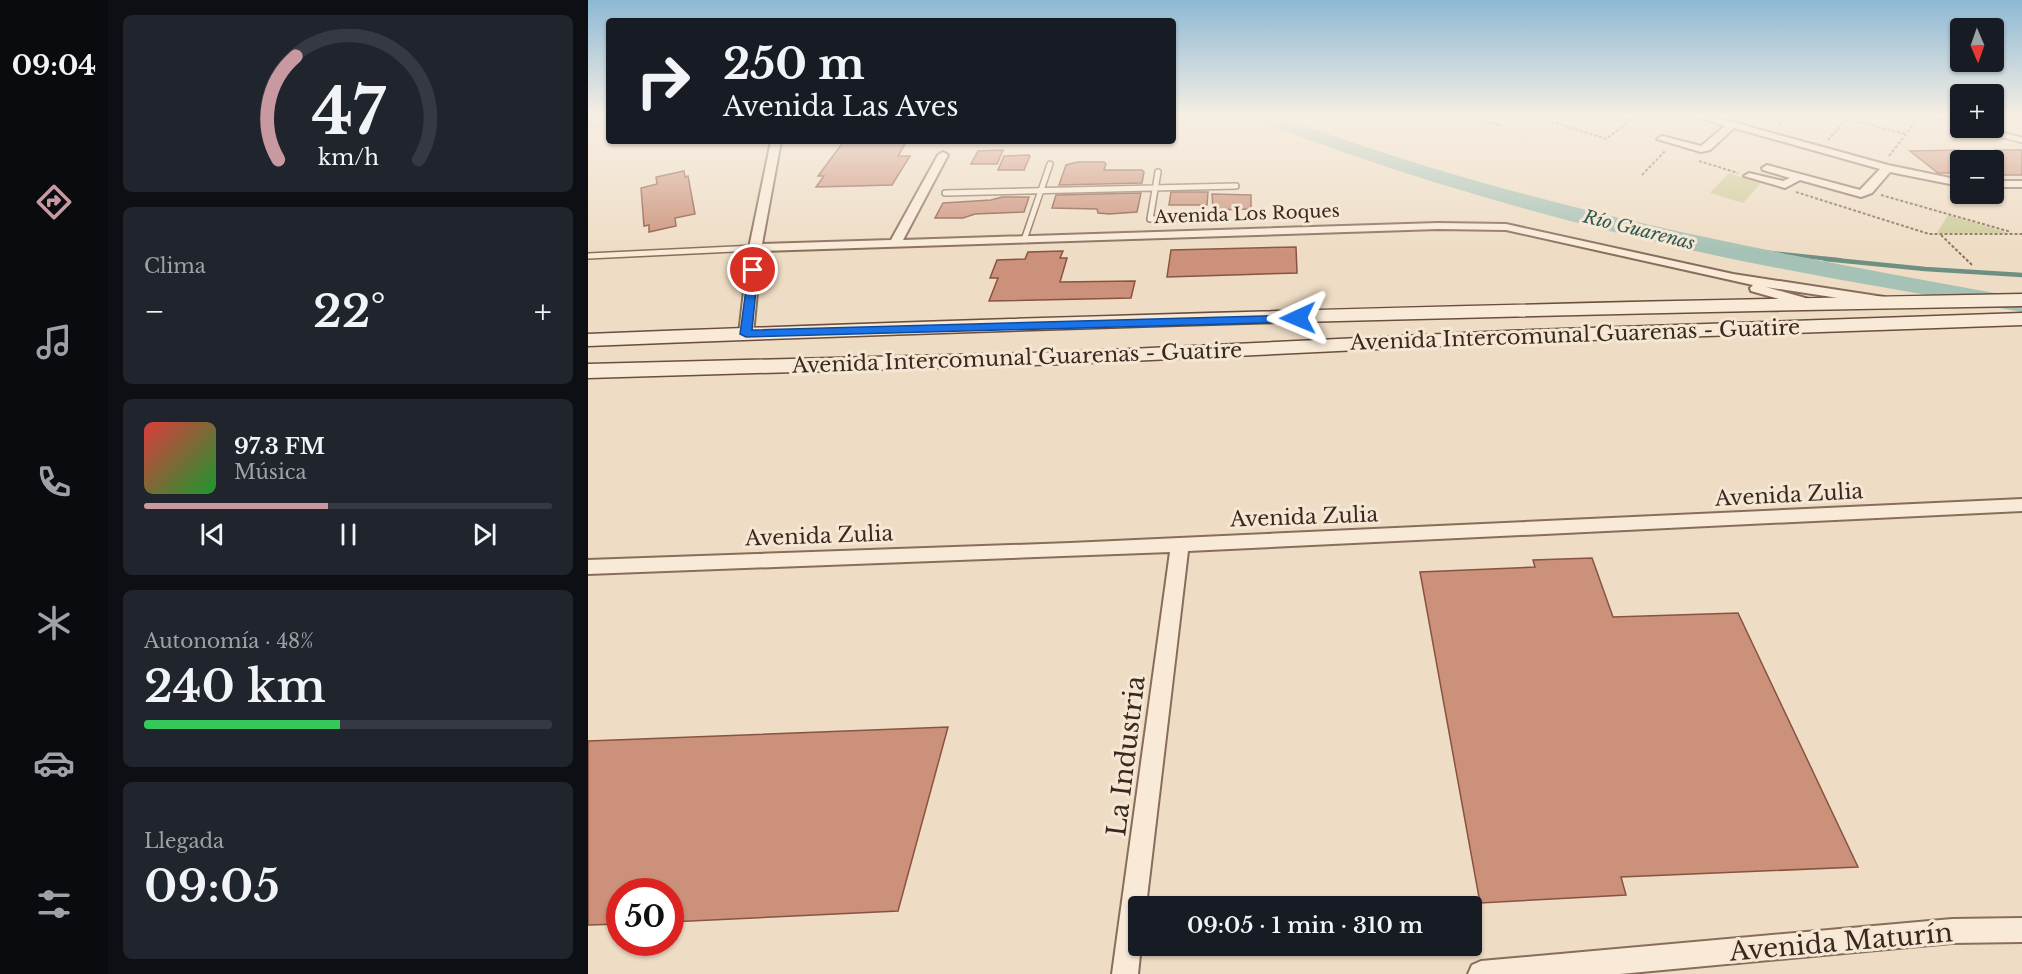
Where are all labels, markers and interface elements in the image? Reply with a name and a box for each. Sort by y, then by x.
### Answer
north arrow [1950,18,2004,72]
map controls [1950,18,2004,204]
text: 250 m [723,38,865,90]
icon: right [624,42,702,120]
text: 09:04 [12,49,96,82]
text: 47 [311,74,386,152]
button: + [1950,84,2004,138]
text: Avenida Las Aves [723,90,959,123]
text: km/h [318,145,379,172]
button: − [1950,150,2004,204]
icon: directions [33,181,75,223]
street label: Avenida Los Roques [1153,200,1340,228]
water label: Río Guarenas [1580,205,1697,255]
pin [727,244,778,295]
icon: arrive [736,253,769,286]
text: Clima [144,254,206,278]
text: 22° [313,283,386,339]
position arrow [1266,286,1330,350]
text: − [144,291,165,332]
text: + [534,291,552,332]
street label: Avenida Intercomunal Guarenas - Guatire [1349,314,1800,356]
icon: music [33,321,75,363]
street label: Avenida Intercomunal Guarenas - Guatire [791,337,1242,379]
text: 97.3 FM [234,433,325,460]
text: Música [234,460,307,484]
icon: phone [33,461,75,503]
street label: Avenida Zulia [1713,478,1864,512]
street label: Avenida Zulia [1228,501,1379,533]
icon: previous [196,518,229,551]
icon: pause [332,518,365,551]
icon: next [468,518,501,551]
street label: Avenida Zulia [743,520,894,552]
icon: climate [33,602,75,644]
text: Autonomía · 48% [144,629,314,653]
text: 240 km [144,658,326,714]
street label: La Industria [1100,673,1152,838]
icon: car [33,742,75,784]
text: Llegada [144,829,224,853]
text: 09:05 [144,858,280,914]
speed limit sign: 50 [606,878,684,956]
icon: filters [33,883,75,925]
text: 09:05 · 1 min · 310 m [1187,912,1423,939]
street label: Avenida Maturín [1727,916,1954,968]

